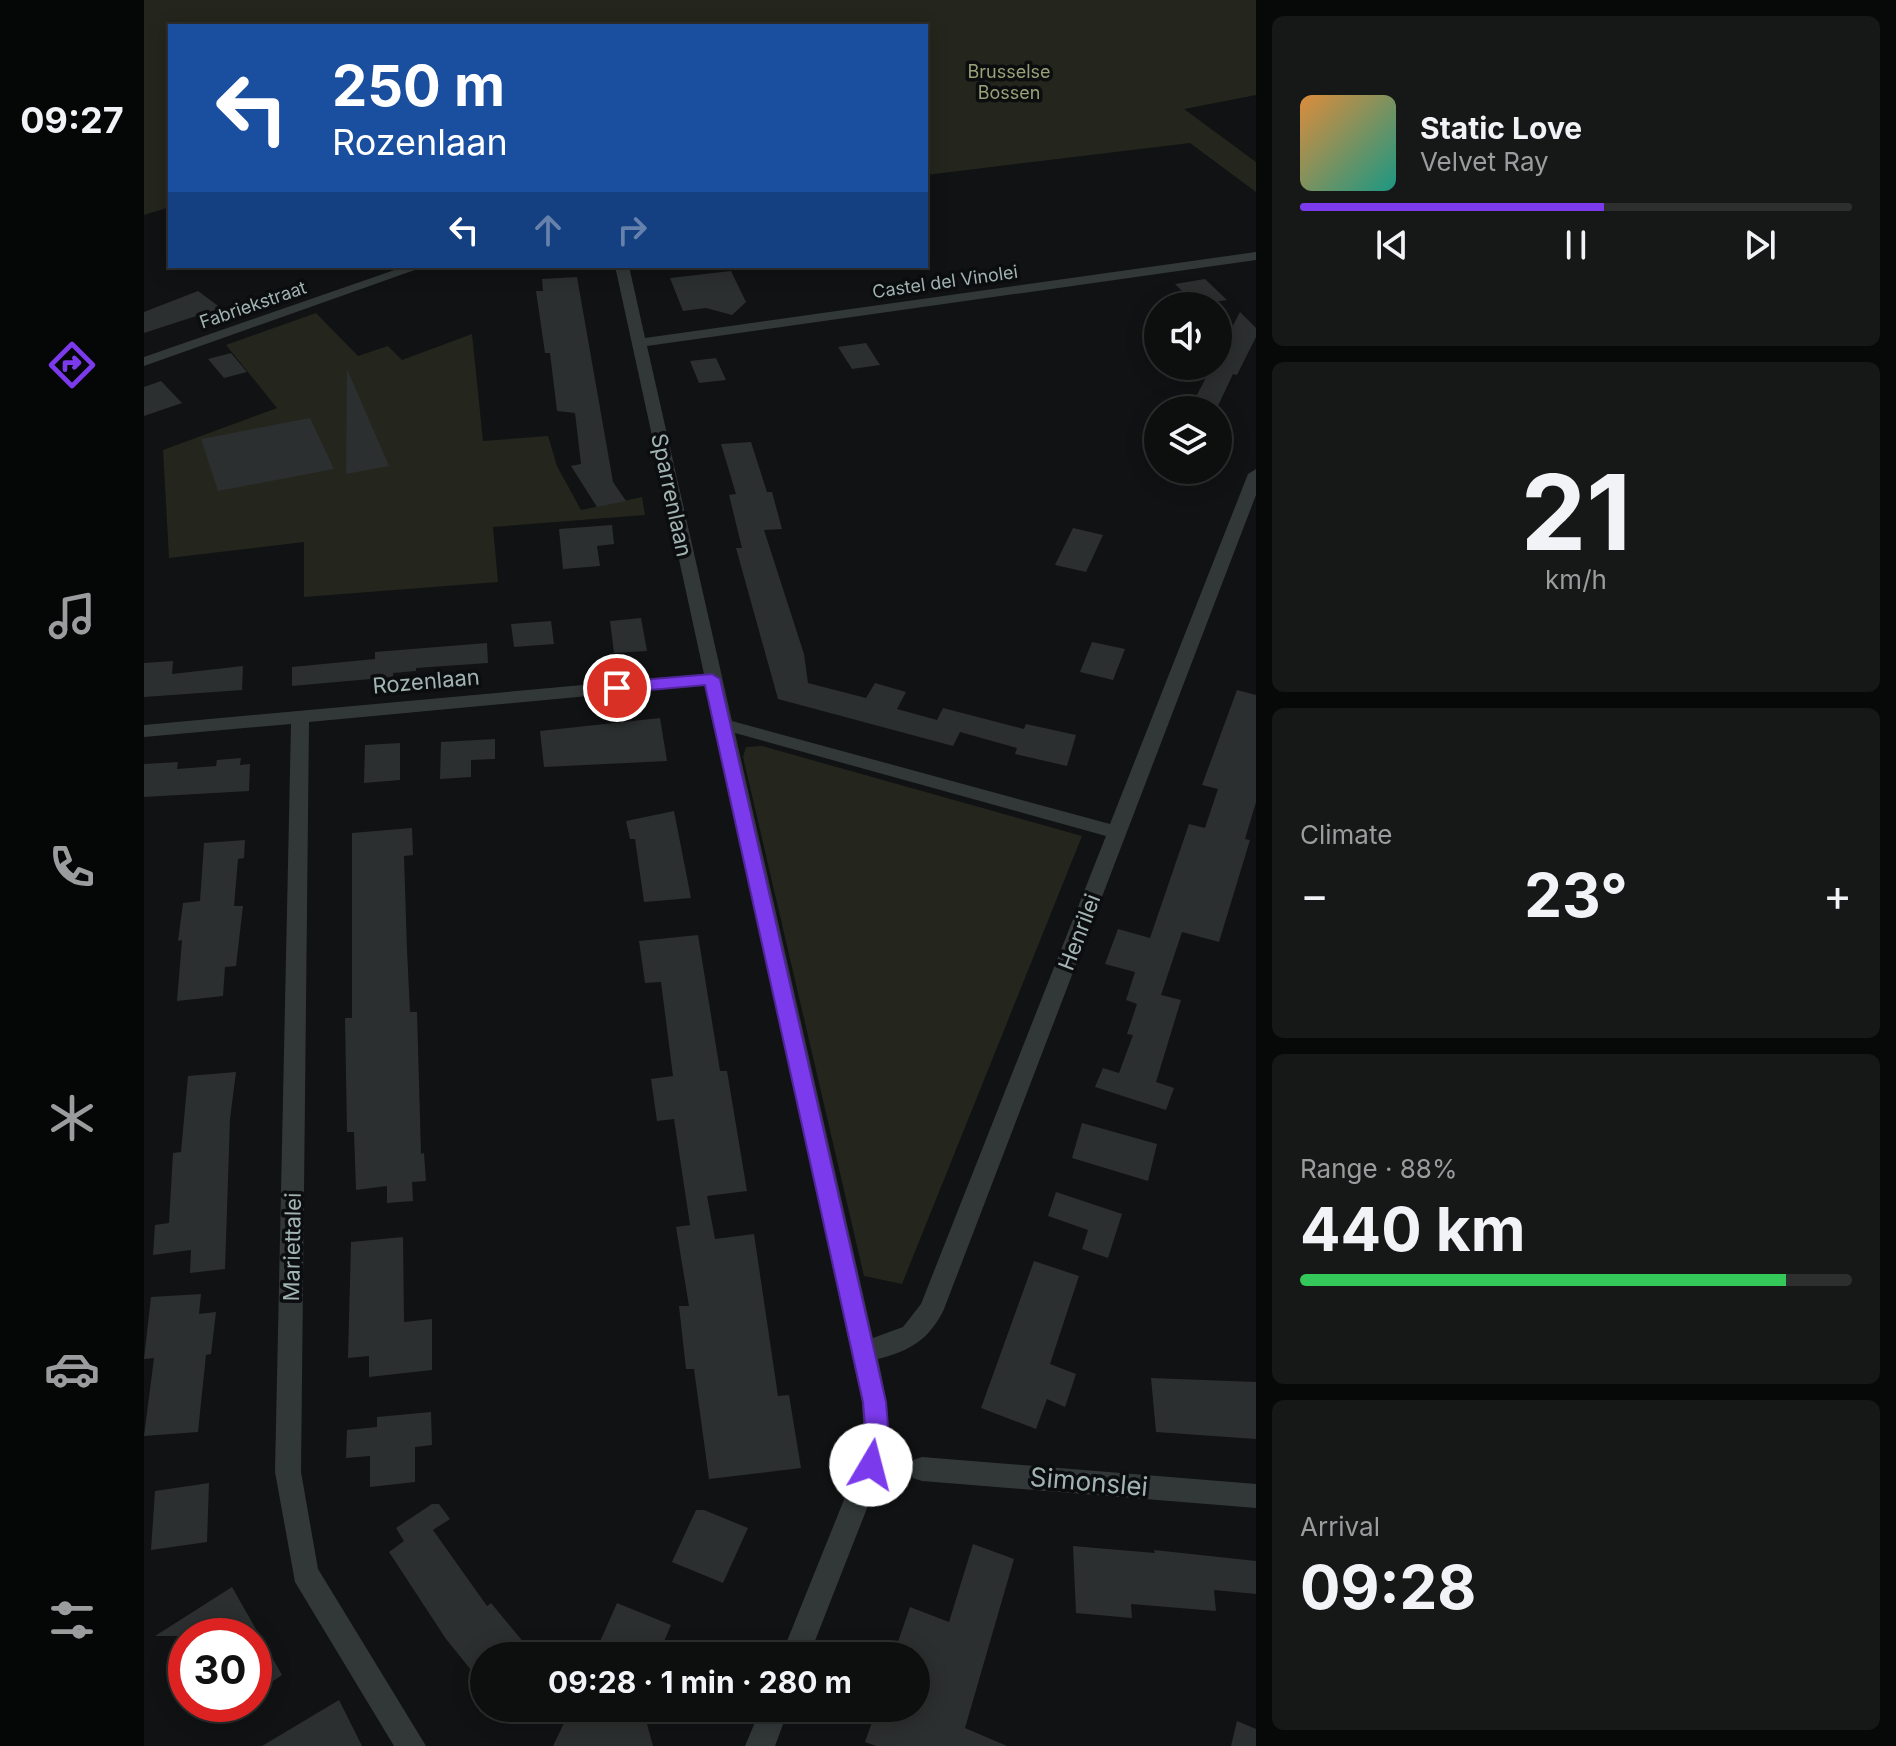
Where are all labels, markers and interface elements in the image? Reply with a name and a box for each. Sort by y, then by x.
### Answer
text: 250 m [332,52,505,120]
icon: left [200,56,304,160]
park label: Brusselse Bossen [967,61,1051,103]
text: 09:27 [20,98,124,142]
text: Static Love [1420,110,1582,146]
text: Rozenlaan [332,120,508,164]
text: Velvet Ray [1420,146,1549,177]
icon: left [442,208,486,252]
icon: ahead [526,208,570,252]
icon: right [610,208,654,252]
icon: previous [1370,223,1414,267]
icon: pause [1554,223,1598,267]
icon: next [1738,223,1782,267]
street label: Castel del Vinolei [871,261,1019,302]
street label: Fabriekstraat [197,276,309,333]
map controls [1144,292,1232,484]
button: sound [1144,292,1232,380]
icon: directions [44,337,100,393]
button: layers [1144,396,1232,484]
street label: Sparrenlaan [646,431,698,559]
text: 21 [1521,449,1631,575]
text: km/h [1545,564,1607,595]
icon: music [44,588,100,644]
pin [583,654,651,722]
street label: Rozenlaan [371,663,481,699]
icon: arrive [595,666,639,710]
text: Climate [1300,819,1392,850]
icon: phone [44,839,100,895]
text: 23° [1524,859,1628,931]
text: − [1300,868,1329,922]
text: + [1823,868,1852,922]
street label: Henrilei [1053,890,1105,974]
icon: climate [44,1090,100,1146]
text: Range · 88% [1300,1153,1458,1184]
street label: Mariettalei [278,1192,306,1302]
text: 440 km [1300,1193,1525,1265]
icon: car [44,1341,100,1397]
position arrow [829,1423,913,1507]
street label: Simonslei [1029,1461,1149,1502]
text: Arrival [1300,1511,1380,1542]
text: 09:28 [1300,1551,1476,1623]
icon: filters [44,1592,100,1648]
speed limit sign: 30 [168,1618,272,1722]
text: 09:28 · 1 min · 280 m [548,1664,852,1700]

